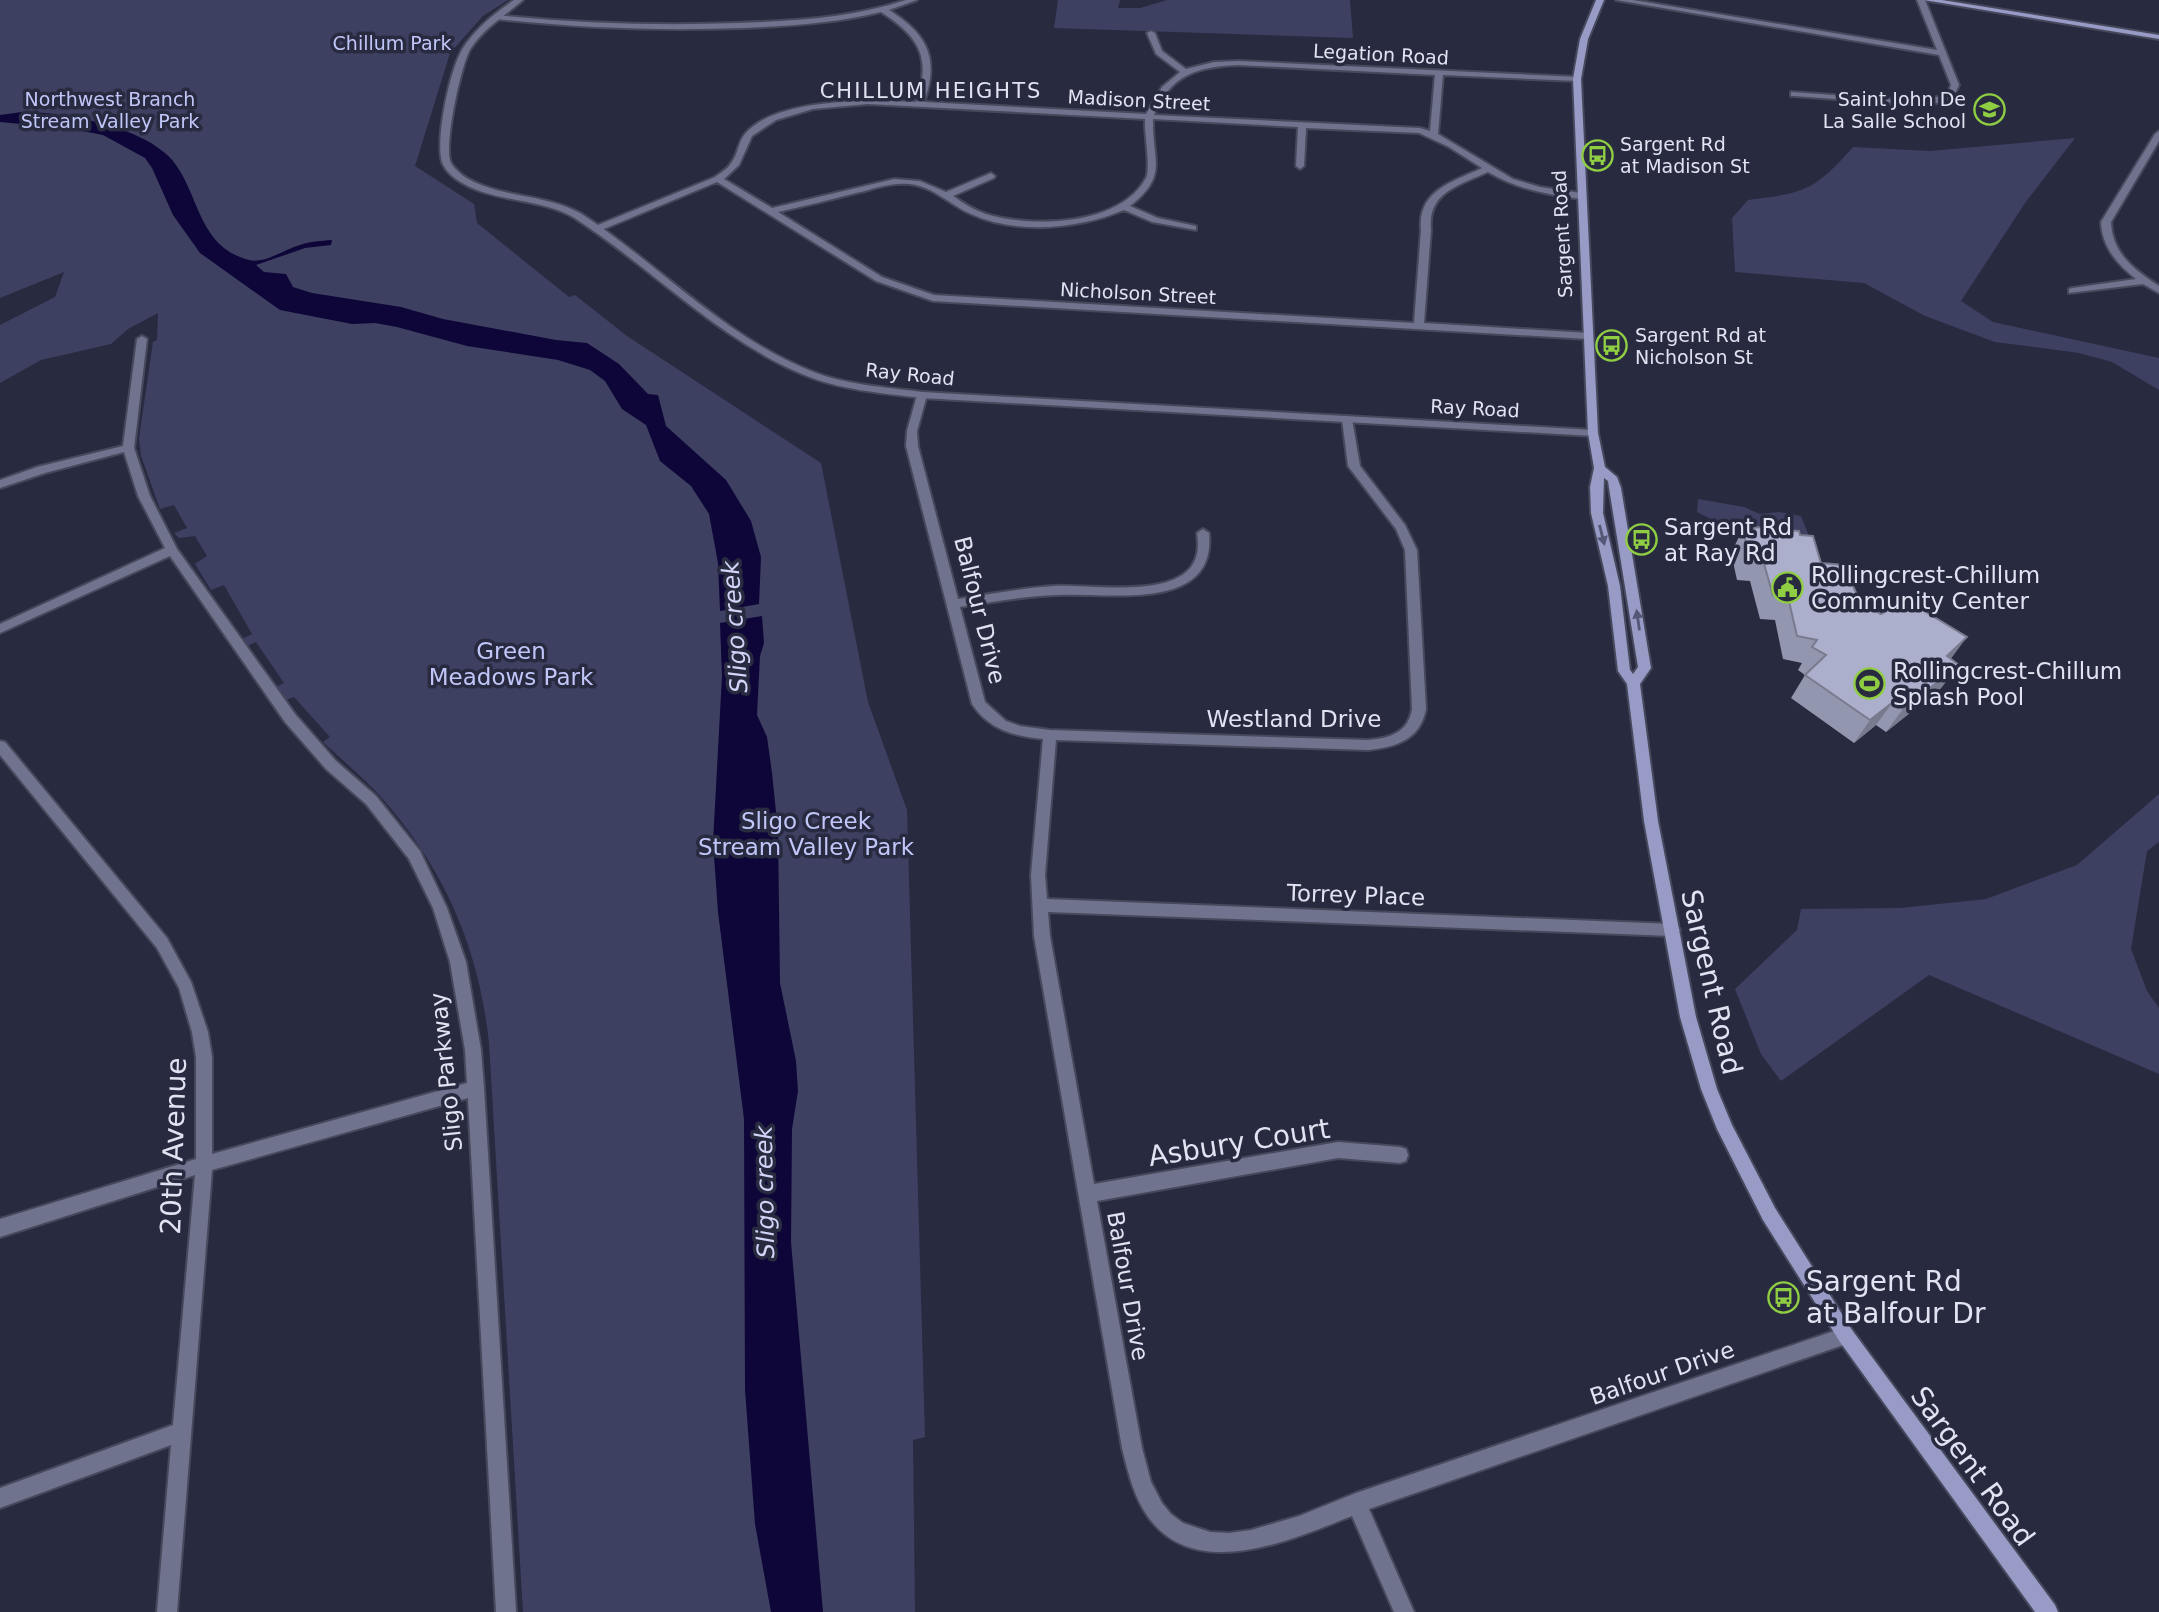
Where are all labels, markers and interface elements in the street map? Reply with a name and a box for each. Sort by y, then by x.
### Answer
park label: Chillum Park [333,32,451,54]
street label: Legation Road [1313,39,1449,69]
district label: CHILLUM HEIGHTS [820,79,1042,103]
street label: Madison Street [1067,85,1211,115]
park label: Northwest Branch Stream Valley Park [21,88,199,132]
place label: Saint John De La Salle School [1823,88,1966,132]
school or university icon: Saint John De La Salle School [1972,93,2006,127]
place label: Sargent Rd at Madison St [1620,133,1750,177]
bus stop icon: Sargent Rd at Madison St [1580,138,1614,172]
street label: Sargent Road [1548,169,1576,299]
street label: Nicholson Street [1059,278,1217,308]
place label: Sargent Rd at Nicholson St [1635,324,1766,368]
bus stop icon: Sargent Rd at Nicholson St [1595,329,1629,363]
street label: Ray Road [864,358,956,390]
street label: Ray Road [1430,395,1520,421]
place label: Sargent Rd at Ray Rd [1664,514,1792,566]
bus stop icon: Sargent Rd at Ray Rd [1624,523,1658,557]
one-way arrow [1597,524,1608,546]
street label: Balfour Drive [949,534,1011,686]
water label: Sligo creek [716,559,754,694]
place label: Rollingcrest-Chillum Community Center [1811,562,2040,614]
public building icon: Rollingcrest-Chillum Community Center [1771,571,1805,605]
one-way arrow [1632,609,1643,631]
park label: Green Meadows Park [429,638,594,690]
place label: Rollingcrest-Chillum Splash Pool [1893,658,2122,710]
sports icon: Rollingcrest-Chillum Splash Pool [1853,667,1887,701]
street label: Westland Drive [1207,706,1381,732]
park label: Sligo Creek Stream Valley Park [698,808,915,860]
street label: Torrey Place [1285,880,1426,910]
street label: Sargent Road [1674,886,1749,1078]
street label: Sligo Parkway [425,991,467,1153]
street label: 20th Avenue [154,1057,193,1235]
street label: Asbury Court [1146,1112,1332,1173]
water label: Sligo creek [750,1124,780,1259]
street label: Balfour Drive [1102,1209,1154,1363]
place label: Sargent Rd at Balfour Dr [1806,1265,1986,1330]
bus stop icon: Sargent Rd at Balfour Dr [1766,1280,1800,1314]
street label: Balfour Drive [1586,1336,1738,1410]
street label: Sargent Road [1904,1380,2041,1552]

